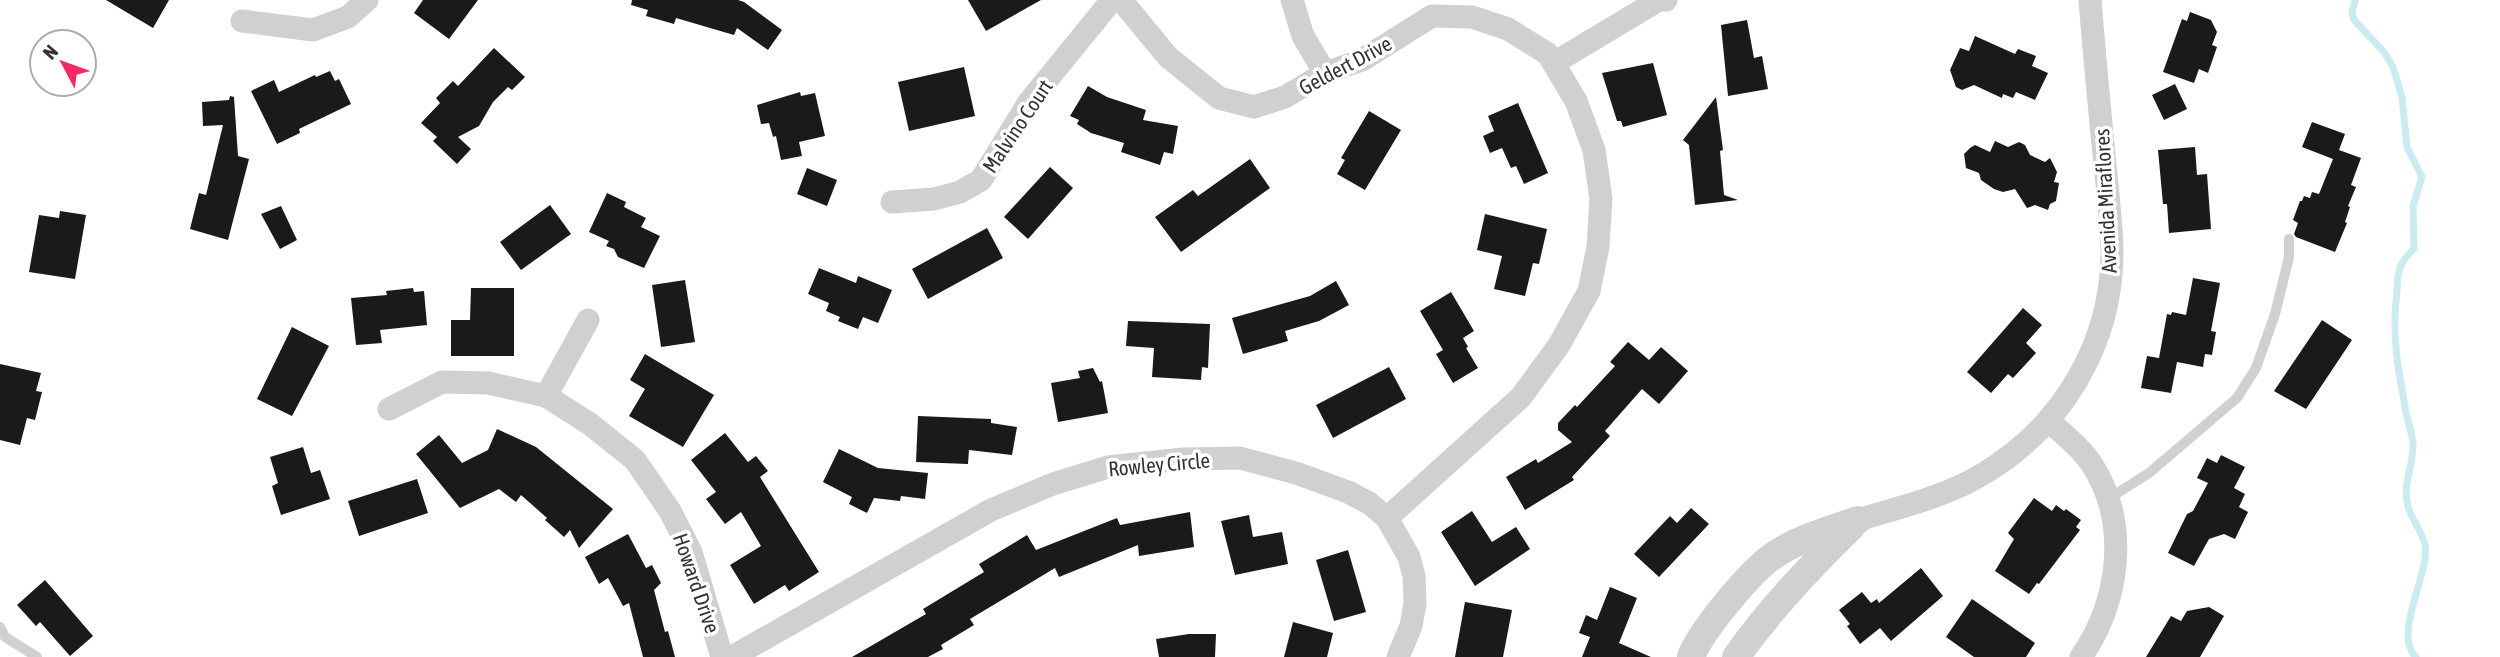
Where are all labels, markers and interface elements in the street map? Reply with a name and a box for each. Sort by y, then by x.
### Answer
north arrow [28,28,98,98]
street label: Geldert Drive [1295,31,1395,99]
text: N [38,40,62,63]
street label: Malvino Court [977,75,1057,177]
street label: Avenida Miraflores [2089,128,2121,274]
street label: Rowley Circle [1107,448,1211,480]
street label: Howard Drive [669,530,725,636]

